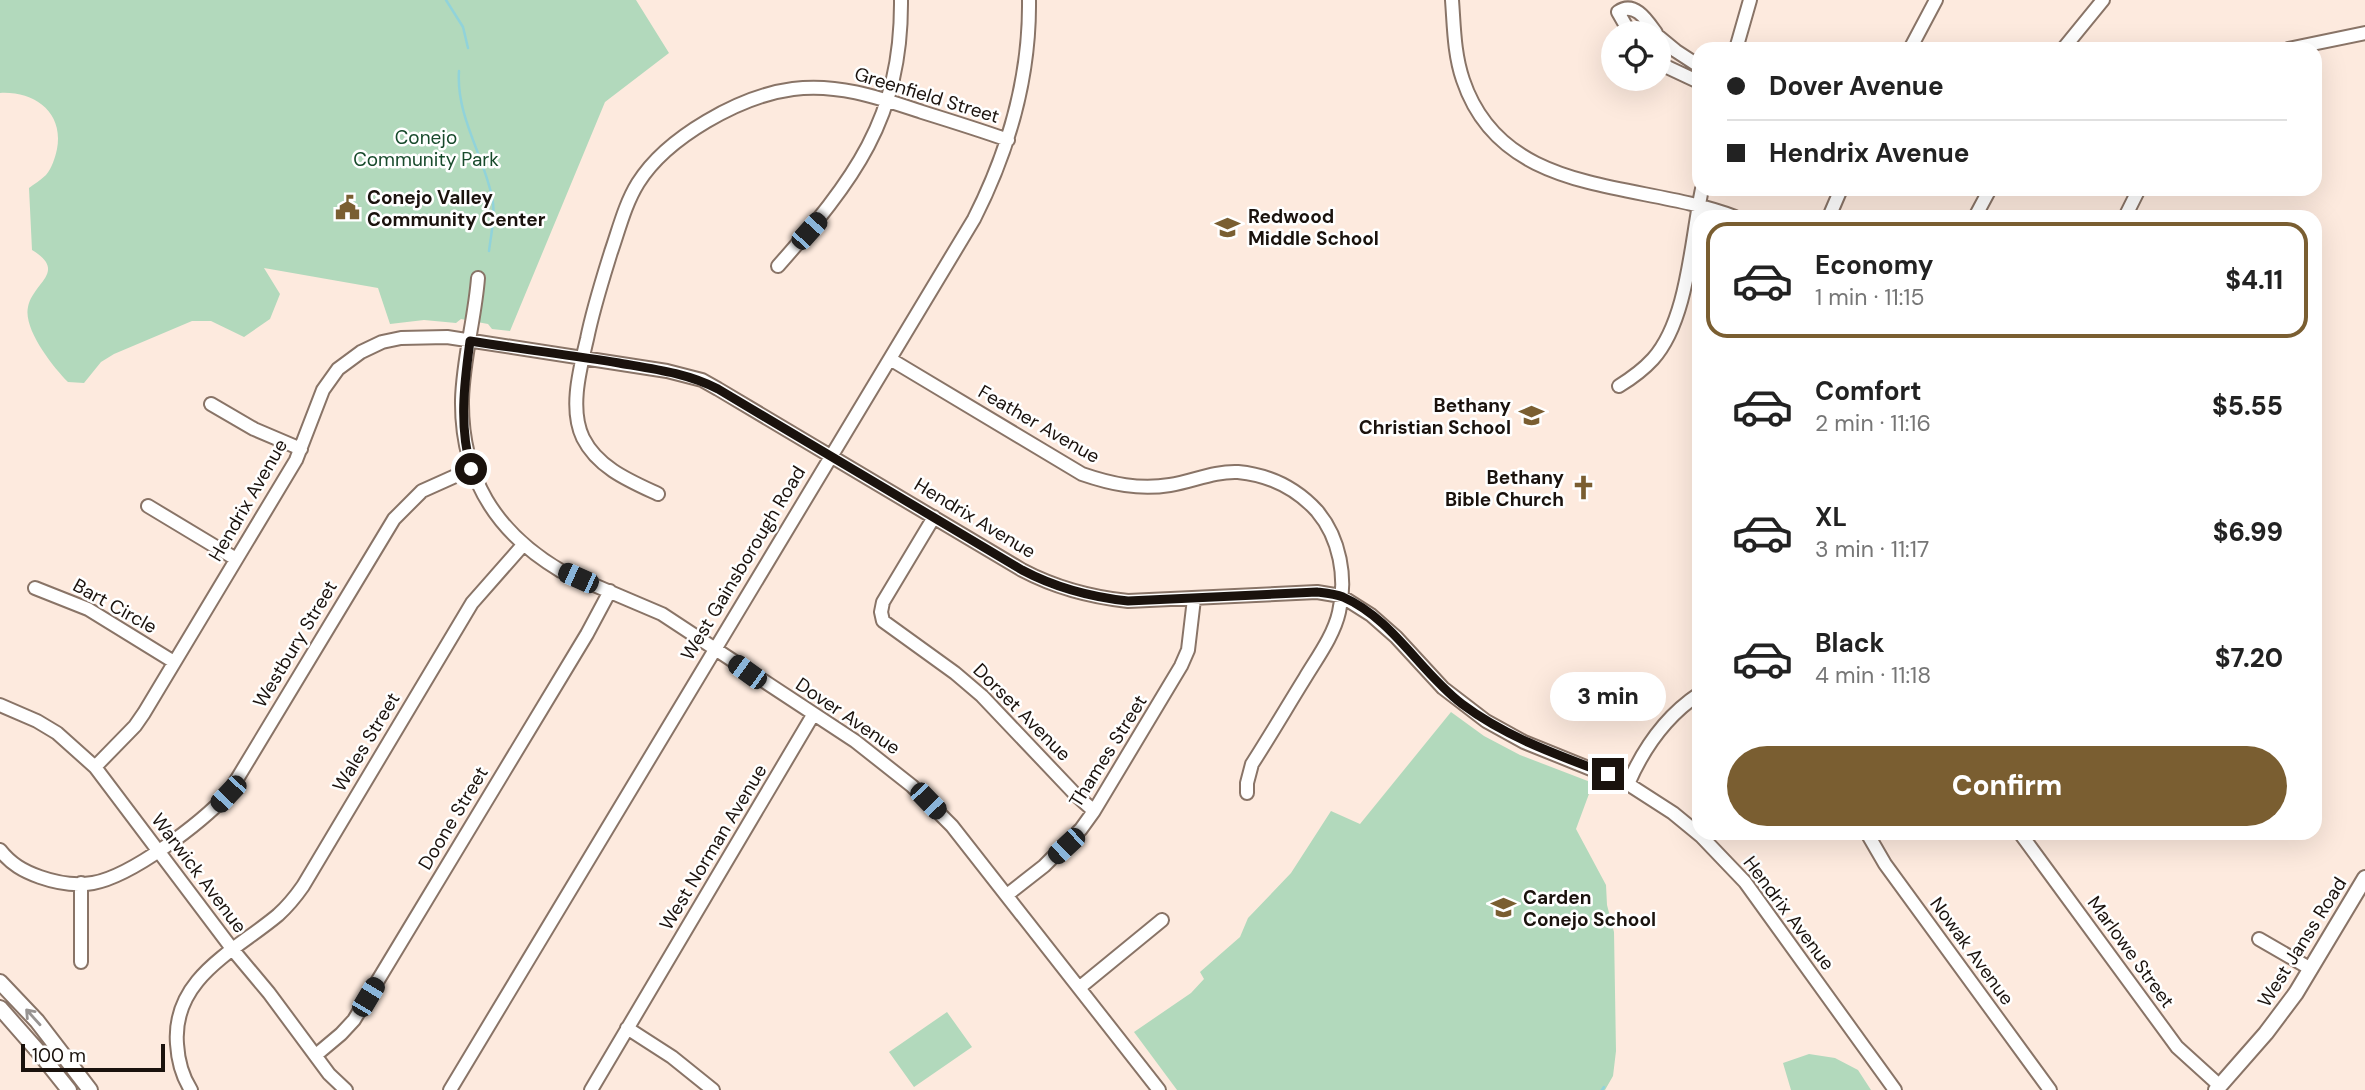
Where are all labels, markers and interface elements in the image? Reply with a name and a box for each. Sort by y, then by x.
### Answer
map controls [1601,21,1671,91]
button: locate [1601,21,1671,91]
street label: Greenfield Street [852,61,1002,129]
text: Dover Avenue [1769,69,1944,103]
park label: Conejo Community Park [353,125,499,172]
text: Hendrix Avenue [1769,136,1969,170]
place label: Conejo Valley Community Center [367,185,546,232]
public building icon: Conejo Valley Community Center [333,194,361,222]
place label: Redwood Middle School [1248,204,1379,251]
car [788,208,831,254]
school or university icon: Redwood Middle School [1214,213,1242,241]
text: Economy [1815,248,1933,282]
icon: car [1731,249,1794,312]
text: $4.11 [2225,263,2283,297]
text: 1 min · 11:15 [1815,282,1925,312]
text: Comfort [1815,374,1921,408]
icon: car [1731,375,1794,438]
street label: Feather Avenue [974,379,1104,469]
text: $5.55 [2212,389,2283,423]
place label: Bethany Christian School [1359,393,1512,440]
school or university icon: Bethany Christian School [1517,402,1545,430]
text: 2 min · 11:16 [1815,408,1931,438]
street label: Hendrix Avenue [203,434,293,566]
route start [455,453,487,485]
street label: West Gainsborough Road [675,461,811,665]
place label: Bethany Bible Church [1445,465,1565,512]
street label: Hendrix Avenue [910,472,1040,564]
church icon: Bethany Bible Church [1570,474,1598,502]
text: XL [1815,500,1847,534]
icon: car [1731,501,1794,564]
text: $6.99 [2213,515,2283,549]
text: 3 min · 11:17 [1815,534,1929,564]
car [555,560,602,596]
street label: Bart Circle [69,573,161,639]
street label: Westbury Street [247,576,343,712]
text: Black [1815,626,1885,660]
icon: car [1731,627,1794,690]
text: $7.20 [2215,641,2283,675]
car [724,651,771,693]
street label: Dorset Avenue [968,658,1076,766]
text: 4 min · 11:18 [1815,660,1931,690]
street label: Dover Avenue [791,672,905,760]
callout: 3 min [1550,672,1666,722]
text: 3 min [1577,681,1639,711]
street label: Wales Street [327,688,405,796]
street label: Thames Street [1063,690,1153,812]
button: Confirm [1727,746,2287,826]
route end [1592,758,1624,790]
street label: West Norman Avenue [654,760,772,934]
street label: Doone Street [412,762,494,874]
car [206,771,251,817]
car [906,779,951,823]
street label: Warwick Avenue [146,808,252,938]
car [1044,824,1089,868]
street label: Hendrix Avenue [1738,851,1840,975]
street label: West Janss Road [2252,872,2352,1012]
place label: Carden Conejo School [1523,885,1656,932]
street label: Marlowe Street [2082,891,2180,1013]
street label: Nowak Avenue [1924,892,2020,1010]
school or university icon: Carden Conejo School [1489,894,1517,922]
car [349,974,388,1020]
one-way arrow [24,1009,41,1026]
scale bar [21,1041,164,1073]
text: 100 m [32,1043,86,1068]

